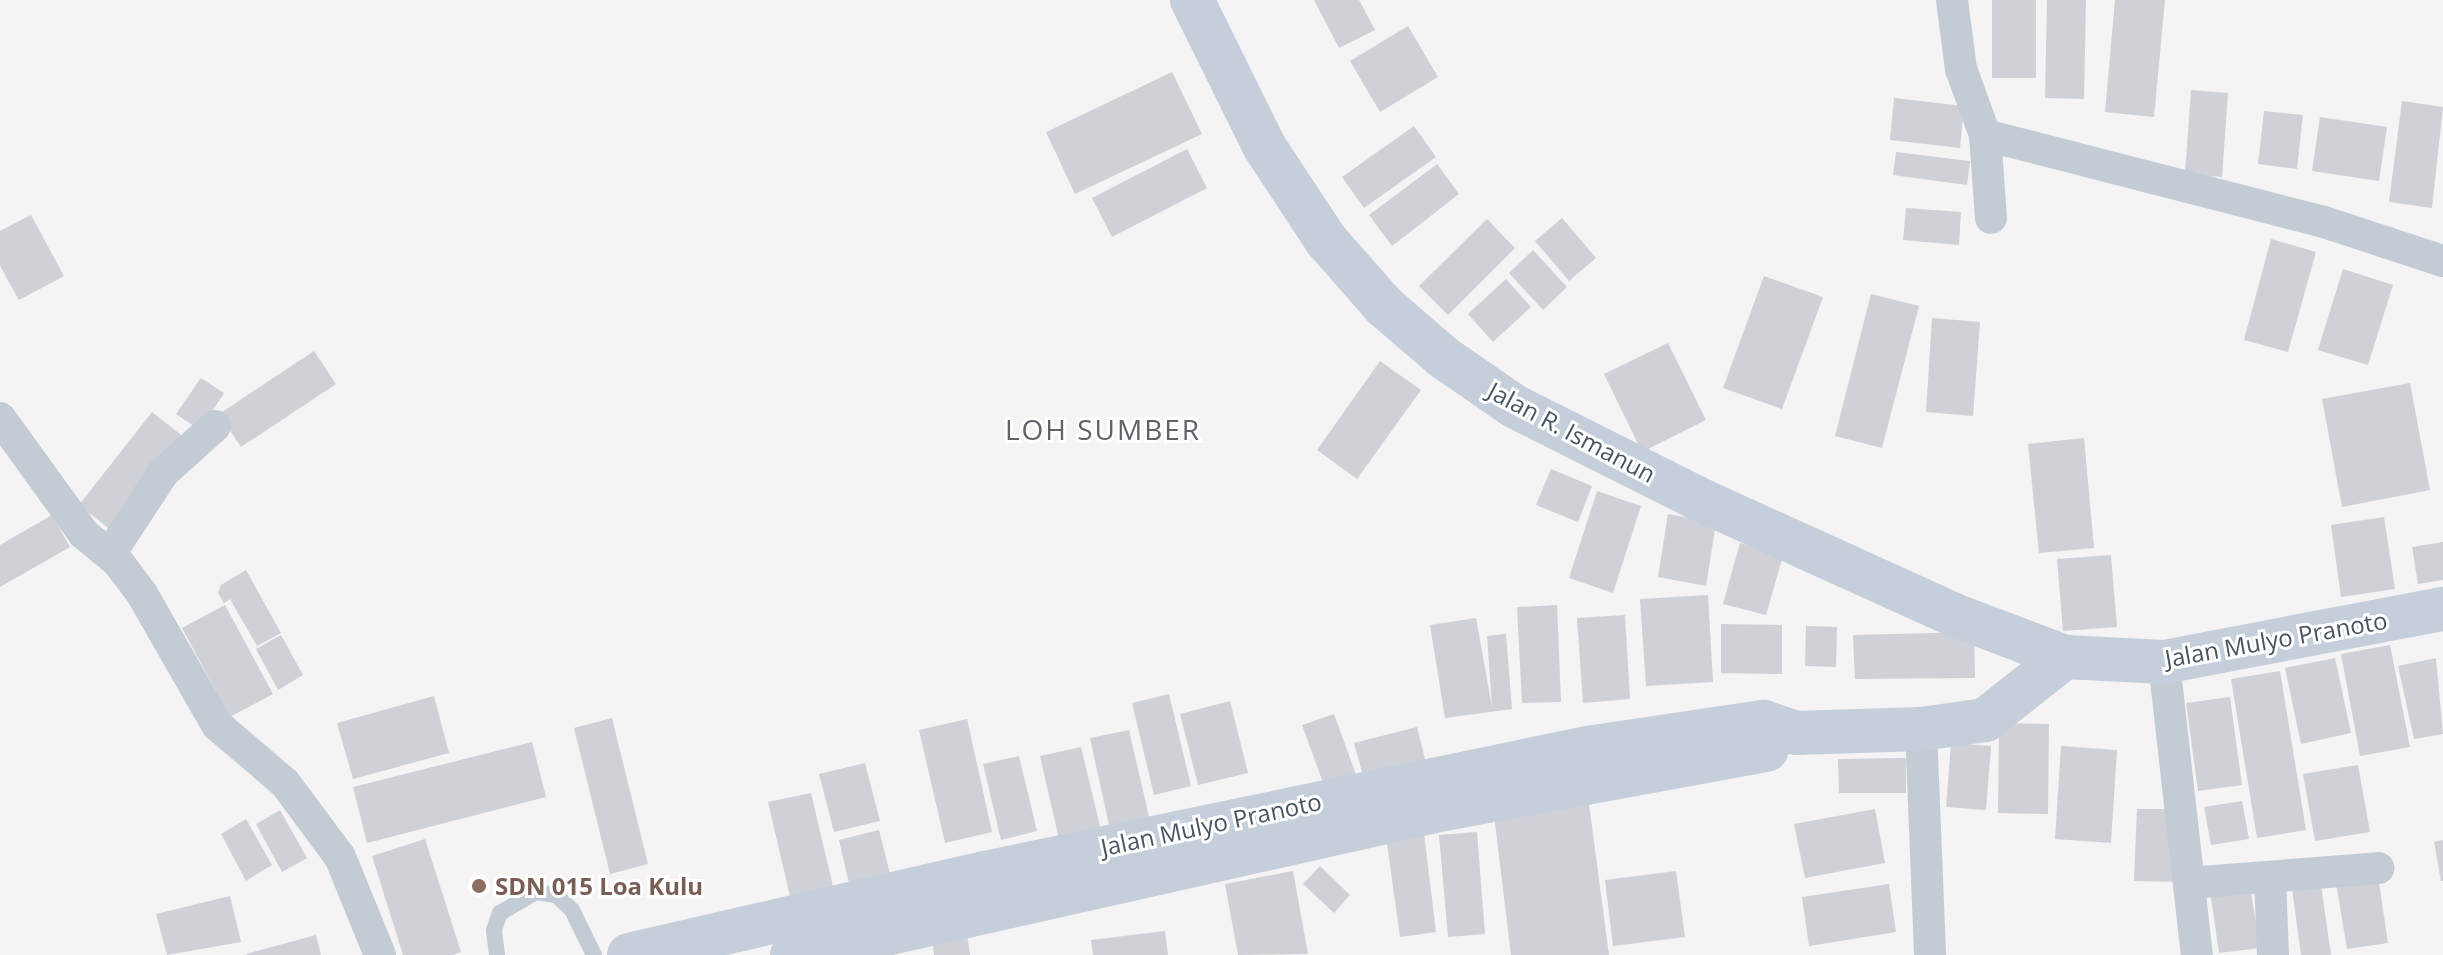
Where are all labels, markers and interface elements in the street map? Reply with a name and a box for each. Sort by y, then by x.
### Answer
street label: Jalan R. Ismanun [1483,376,1661,488]
district label: LOH SUMBER [1005,412,1201,446]
street label: Jalan Mulyo Pranoto [2163,605,2389,673]
street label: Jalan Mulyo Pranoto [1098,787,1324,861]
place label: SDN 015 Loa Kulu [495,872,703,900]
marker: SDN 015 Loa Kulu [470,877,488,895]

